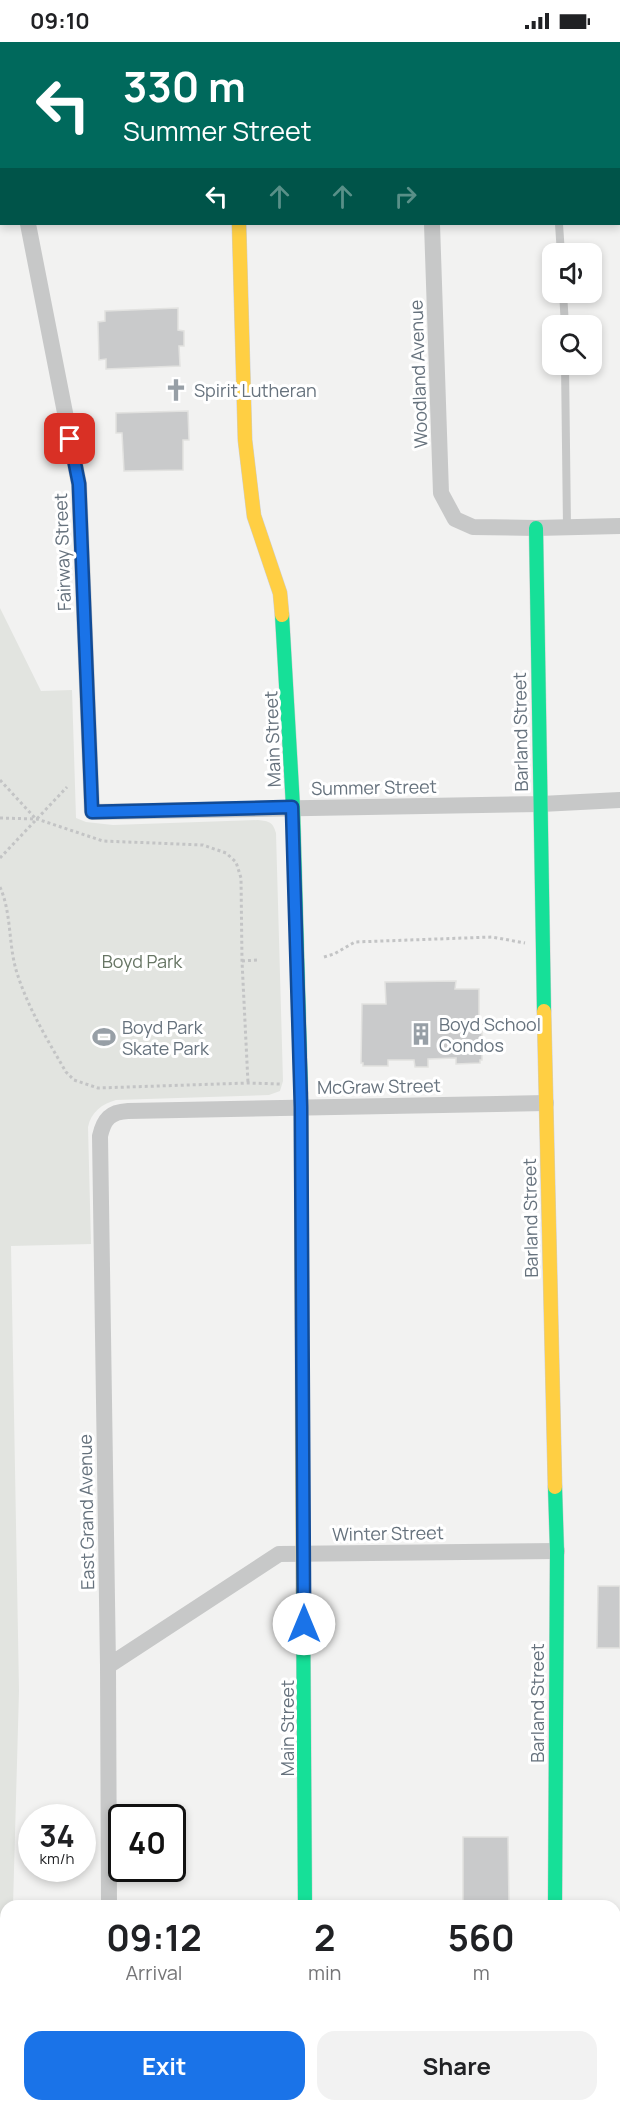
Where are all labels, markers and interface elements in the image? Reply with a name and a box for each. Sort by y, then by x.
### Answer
text: 09:10 [30,6,90,36]
text: 330 m [123,57,246,115]
icon: left [24,66,102,144]
text: Summer Street [123,112,312,149]
icon: left [200,180,233,213]
icon: ahead [263,180,296,213]
icon: ahead [326,180,359,213]
icon: right [389,180,422,213]
map controls [542,243,602,375]
button: sound [542,243,602,303]
street label: Woodland Avenue [403,299,433,449]
button: search [542,315,602,375]
church icon: Spirit Lutheran [163,377,189,403]
place label: Spirit Lutheran [194,378,317,402]
pin [44,413,95,464]
icon: arrive [53,422,86,455]
street label: Fairway Street [48,493,76,611]
street label: Barland Street [507,672,533,792]
street label: Main Street [258,690,286,788]
street label: Summer Street [311,774,437,800]
park label: Boyd Park [102,949,183,973]
place label: Boyd School Condos [439,1012,541,1057]
place label: Boyd Park Skate Park [122,1015,210,1060]
building icon: Boyd School Condos [408,1021,434,1047]
sports icon: Boyd Park Skate Park [91,1024,117,1050]
street label: McGraw Street [317,1073,441,1099]
street label: Barland Street [517,1158,543,1278]
street label: East Grand Avenue [73,1434,99,1590]
street label: Winter Street [332,1520,444,1546]
position arrow [272,1592,336,1656]
street label: Barland Street [525,1643,549,1763]
street label: Main Street [275,1680,299,1776]
speed limit sign: 40 [108,1804,186,1882]
text: 34 [39,1815,75,1856]
text: km/h [40,1848,74,1869]
text: 09:12 [106,1913,202,1962]
text: 2 [314,1913,335,1962]
text: 560 [448,1913,515,1962]
text: Arrival [125,1959,183,1986]
text: min [308,1959,341,1986]
text: m [473,1959,490,1986]
button: Exit [24,2031,305,2100]
button: Share [317,2031,597,2100]

